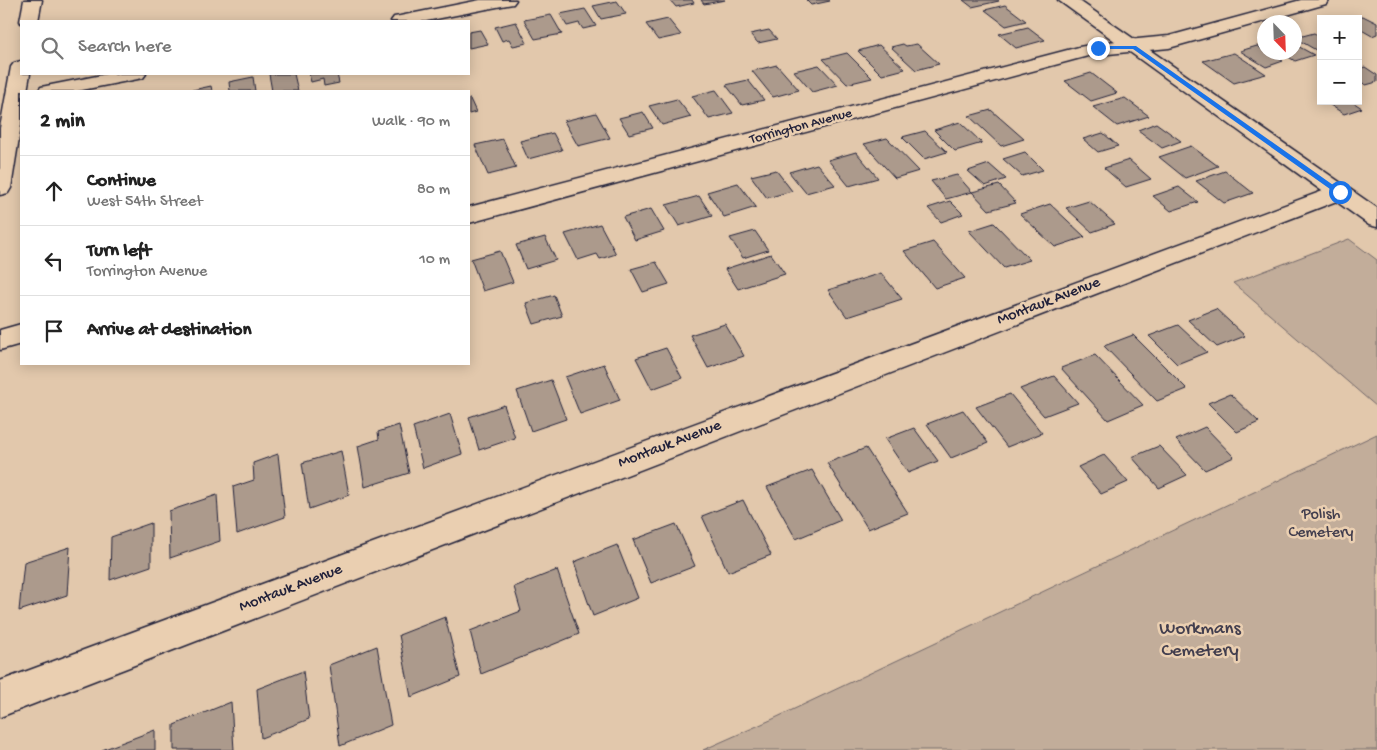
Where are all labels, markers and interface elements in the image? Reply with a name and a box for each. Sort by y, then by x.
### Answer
north arrow [1257,15,1302,60]
map controls [1317,15,1362,105]
button: + [1317,15,1362,60]
search box [20,20,470,75]
icon: search [38,34,66,62]
text: Search here [78,36,172,59]
route end [1087,37,1110,60]
button: − [1317,60,1362,105]
street label: Torrington Avenue [747,105,855,149]
text: 2 min [40,110,85,135]
text: Walk · 90 m [372,113,450,132]
text: Continue [87,170,156,193]
icon: ahead [40,177,68,205]
text: 80 m [417,181,450,200]
route start [1329,181,1352,204]
text: West 54th Street [87,193,203,212]
text: Turn left [87,240,151,263]
icon: left [40,247,68,275]
text: 10 m [419,251,450,270]
text: Torrington Avenue [87,263,207,282]
street label: Montauk Avenue [995,273,1104,330]
icon: arrive [40,317,68,345]
text: Arrive at destination [87,319,251,342]
street label: Montauk Avenue [616,416,725,473]
park label: Polish Cemetery [1289,506,1354,543]
street label: Montauk Avenue [237,560,346,617]
park label: Workmans Cemetery [1159,618,1242,663]

